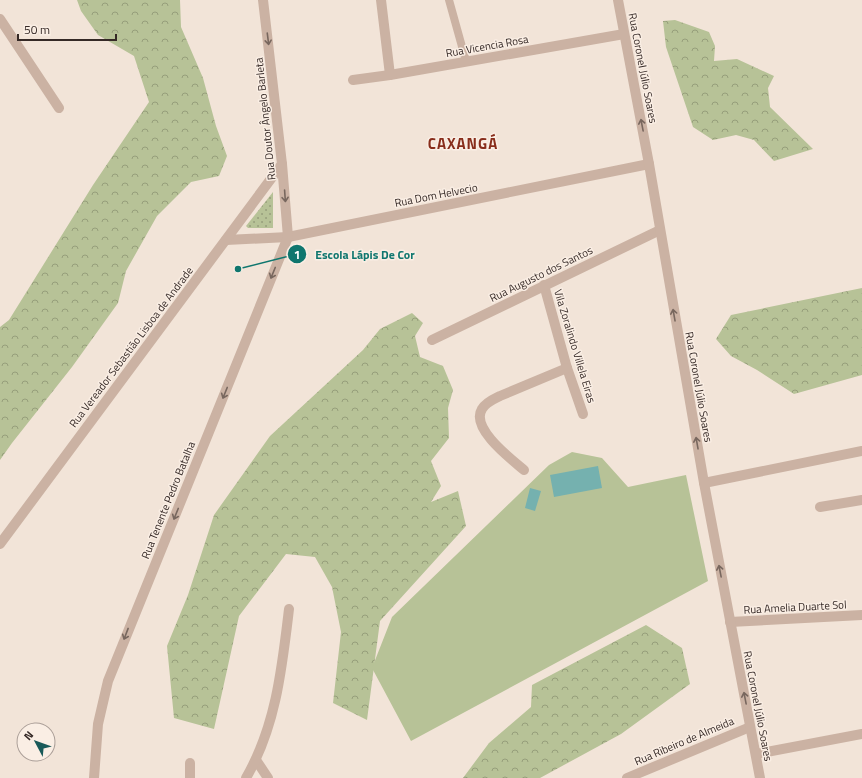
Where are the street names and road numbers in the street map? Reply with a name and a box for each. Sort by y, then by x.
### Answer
street label: Rua Coronel Júlio Soares [624,12,662,124]
street label: Rua Vicencia Rosa [444,31,530,61]
street label: Rua Doutor Ângelo Barleta [251,56,279,181]
street label: Rua Dom Helvecio [393,179,479,211]
street label: Rua Augusto dos Santos [487,242,595,306]
street label: Rua Vereador Sebastião Lisboa de Andrade [65,263,197,431]
street label: Vila Zoralindo Villela Eiras [550,287,600,405]
street label: Rua Coronel Júlio Soares [681,330,717,444]
street label: Rua Tenente Pedro Batalha [137,438,199,561]
street label: Rua Amelia Duarte Sol [743,596,847,618]
street label: Rua Coronel Júlio Soares [739,650,777,762]
street label: Rua Ribeiro de Almeida [632,713,737,769]

